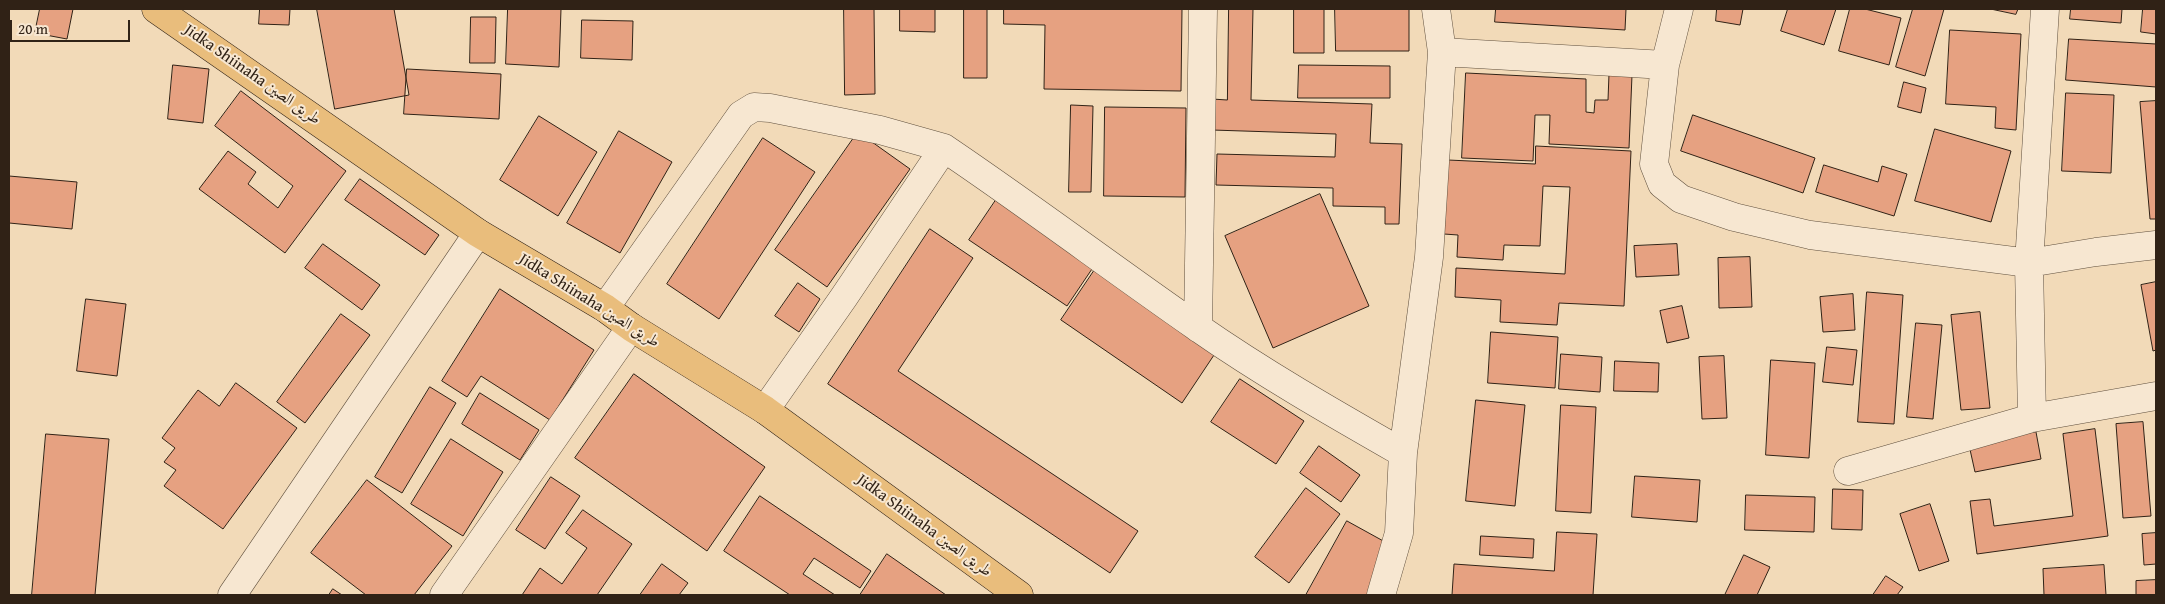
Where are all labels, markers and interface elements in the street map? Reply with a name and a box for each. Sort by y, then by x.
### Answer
scale bar [12,10,132,42]
text: 20 m [18,18,48,39]
street label: Jidka Shiinaha طريق الصين [180,21,324,129]
street label: Jidka Shiinaha طريق الصين [515,250,663,352]
street label: Jidka Shiinaha طريق الصين [853,470,995,582]

